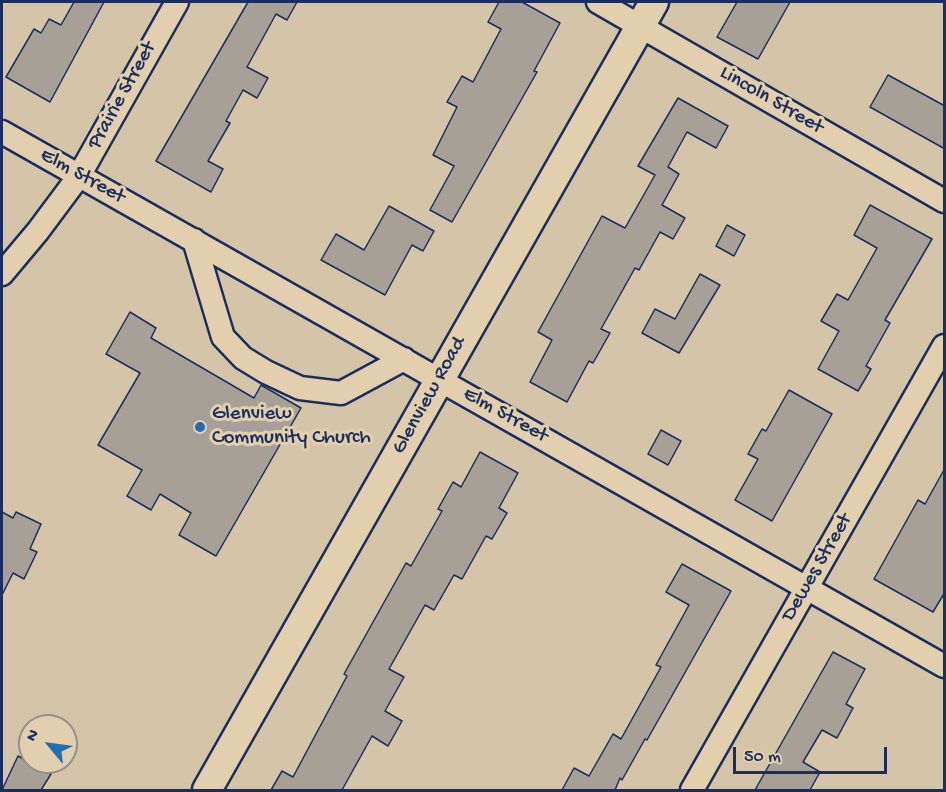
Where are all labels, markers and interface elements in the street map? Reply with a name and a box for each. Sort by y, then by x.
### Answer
street label: Prairie Street [83,38,163,154]
street label: Lincoln Street [715,61,827,141]
street label: Elm Street [35,143,129,211]
street label: Glenview Road [387,333,473,459]
street label: Elm Street [458,382,552,450]
place label: Glenview Community Church [212,402,371,452]
marker: Glenview Community Church [193,420,207,434]
street label: Dewes Street [777,510,859,626]
north arrow [18,714,78,774]
text: N [23,727,44,745]
scale bar [736,735,890,773]
text: 50 m [744,747,781,768]

